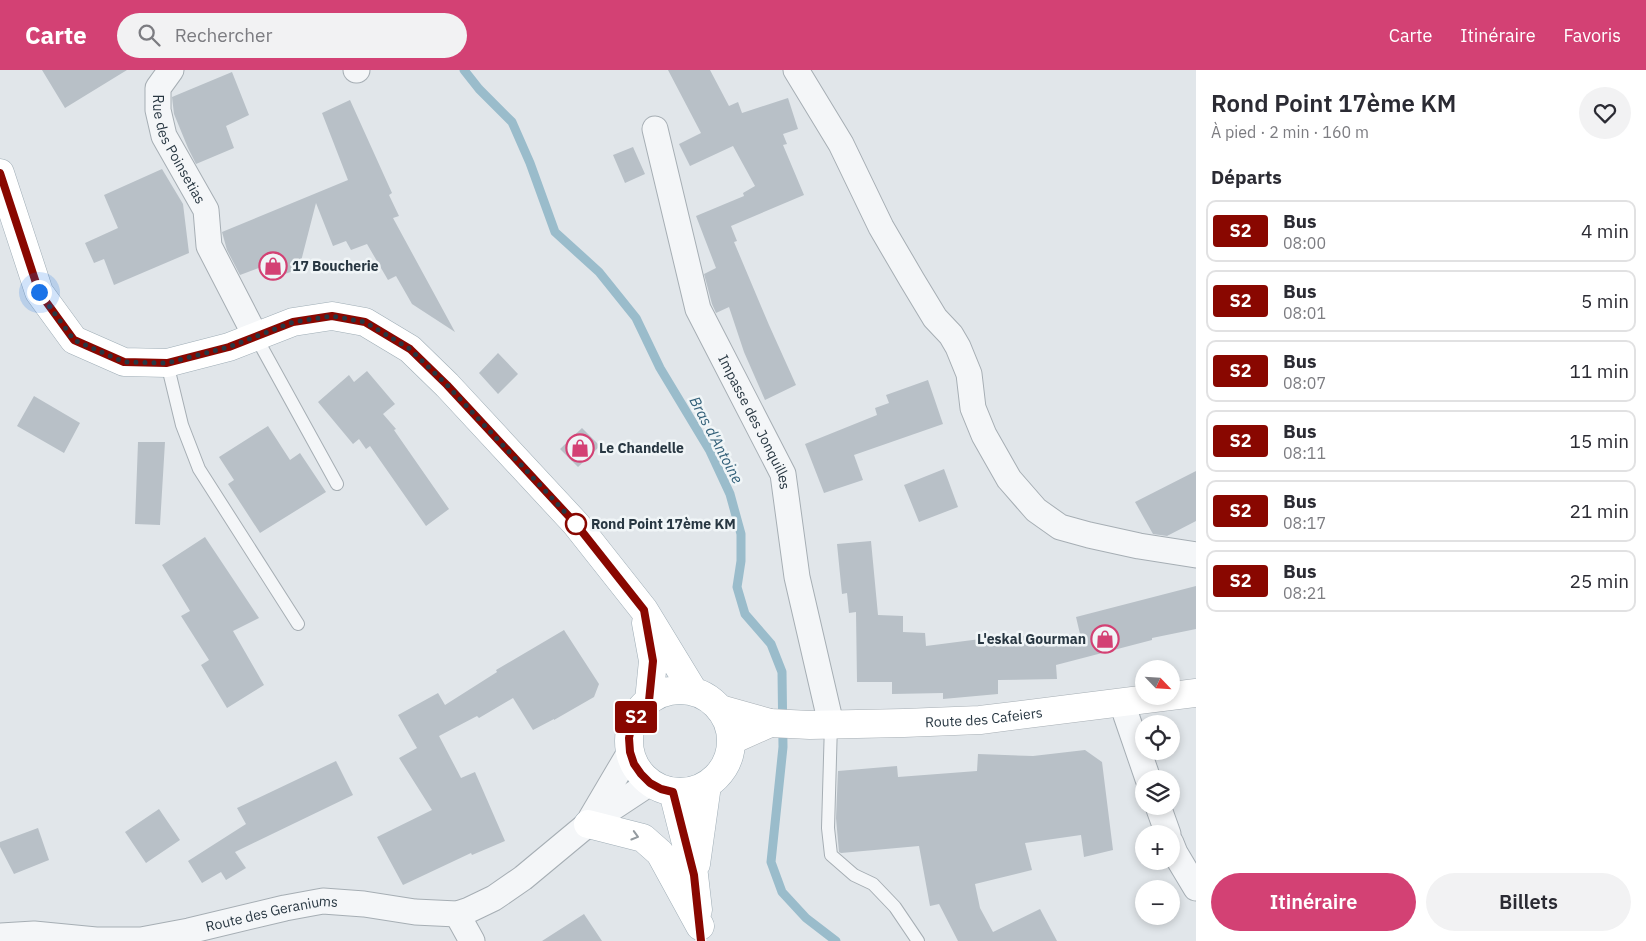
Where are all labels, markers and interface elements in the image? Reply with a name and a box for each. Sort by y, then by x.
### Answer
search box [117,13,467,58]
text: Carte [25,19,87,51]
icon: search [135,21,163,49]
text: Rechercher [175,23,272,47]
text: Carte [1389,24,1432,47]
text: Itinéraire [1460,24,1536,47]
text: Favoris [1564,24,1621,47]
text: Rond Point 17ème KM [1211,87,1456,119]
button: heart [1579,87,1631,139]
street label: Rue des Poinsetias [149,94,210,207]
text: À pied · 2 min · 160 m [1211,122,1369,142]
text: Départs [1211,165,1282,189]
text: Bus [1283,209,1317,233]
text: S2 [1229,219,1252,242]
text: 4 min [1581,219,1629,243]
text: 08:00 [1283,233,1326,253]
shop icon: 17 Boucherie [258,251,288,281]
place label: 17 Boucherie [292,257,379,275]
text: Bus [1283,279,1317,303]
your location [27,280,52,305]
text: S2 [1229,289,1252,312]
text: 5 min [1581,289,1629,313]
text: 08:01 [1283,303,1326,323]
text: Bus [1283,349,1317,373]
street label: Impasse des Jonquilles [714,352,794,491]
text: S2 [1229,359,1252,382]
text: 11 min [1570,359,1629,383]
text: 08:07 [1283,373,1326,393]
water label: Bras d'Antoine [686,393,748,487]
text: Bus [1283,419,1317,443]
text: S2 [1229,429,1252,452]
text: 15 min [1570,429,1629,453]
shop icon: Le Chandelle [565,433,595,463]
place label: Le Chandelle [599,439,684,457]
text: 08:11 [1283,443,1326,463]
text: Bus [1283,489,1317,513]
text: S2 [1229,499,1252,522]
text: 21 min [1570,499,1629,523]
marker: Rond Point 17ème KM [565,513,587,535]
text: 08:17 [1283,513,1326,533]
place label: Rond Point 17ème KM [591,515,736,533]
text: Bus [1283,559,1317,583]
text: S2 [1229,569,1252,592]
text: 25 min [1570,569,1629,593]
text: 08:21 [1283,583,1326,603]
shop icon: L'eskal Gourman [1090,624,1120,654]
place label: L'eskal Gourman [977,630,1086,648]
north arrow [1135,660,1180,705]
map controls [1135,660,1180,925]
line badge: S2 [614,701,658,733]
street label: Route des Cafeiers [925,703,1044,731]
text: S2 [625,705,647,728]
button: locate [1135,715,1180,760]
button: layers [1135,770,1180,815]
button: + [1135,825,1180,870]
one-way arrow [630,830,639,840]
button: Itinéraire [1211,873,1416,931]
button: Billets [1426,873,1631,931]
button: − [1135,880,1180,925]
street label: Route des Geraniums [204,892,339,936]

